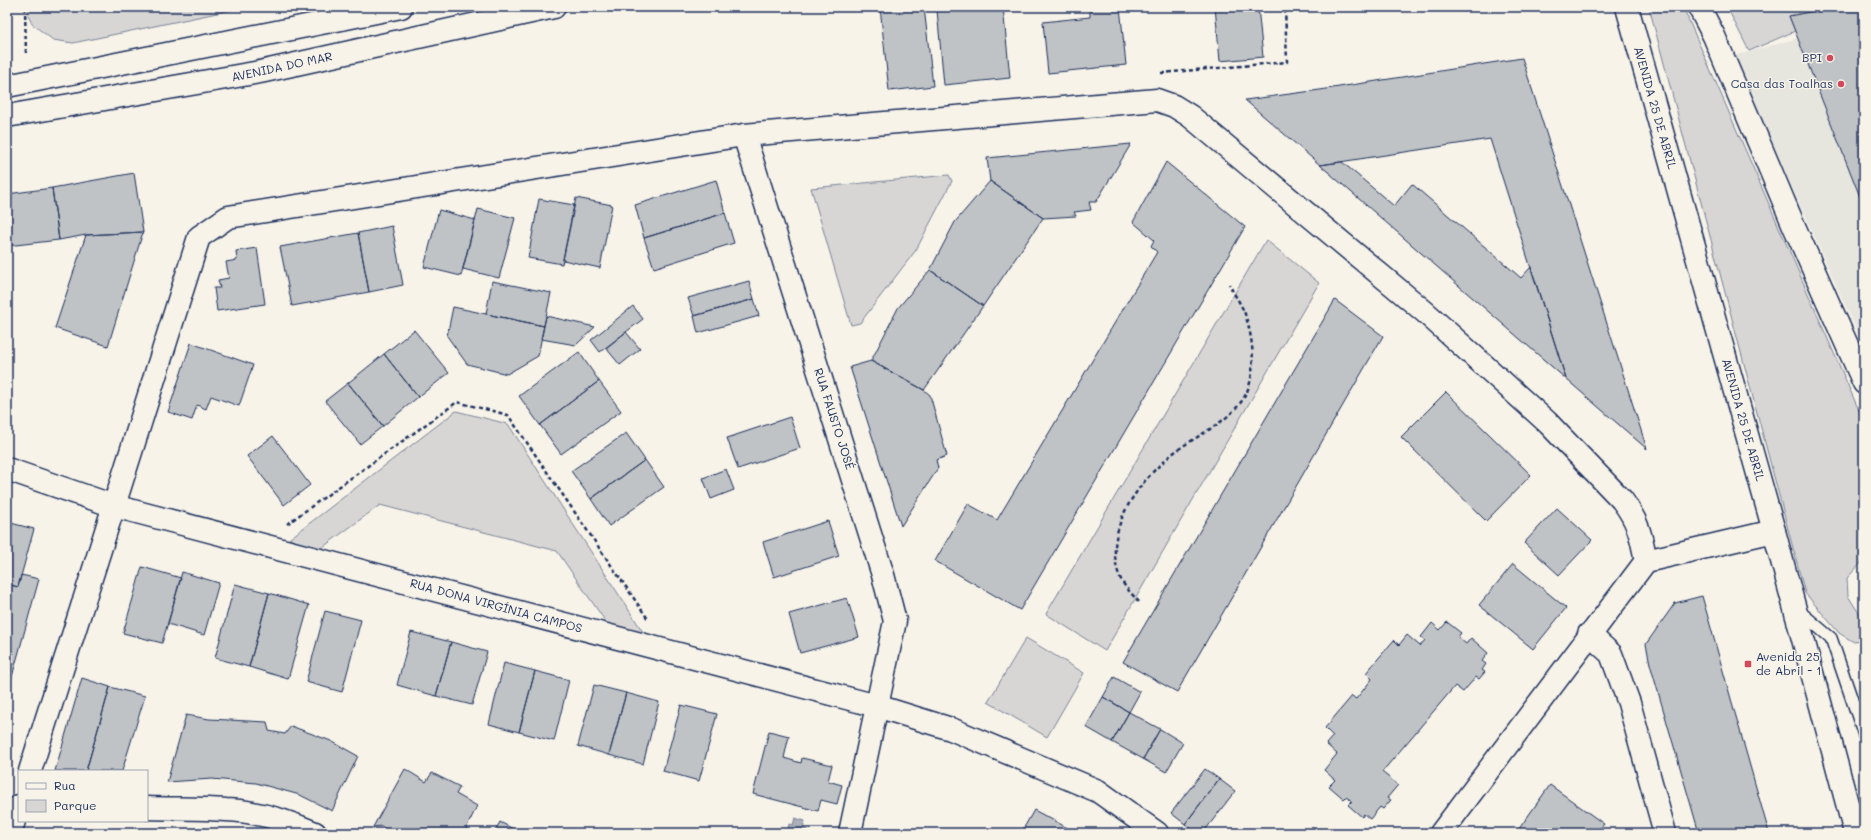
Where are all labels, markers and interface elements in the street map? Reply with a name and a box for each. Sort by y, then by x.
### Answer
street label: AVENIDA 25 DE ABRIL [1631,44,1681,172]
street label: AVENIDA DO MAR [230,48,334,85]
place label: BPI [1802,49,1822,65]
marker: BPI [1825,53,1835,63]
place label: Casa das Toalhas [1731,75,1833,91]
marker: Casa das Toalhas [1836,79,1846,89]
street label: AVENIDA 25 DE ABRIL [1719,356,1769,484]
street label: RUA FAUSTO JOSÉ [811,366,859,472]
street label: RUA DONA VIRGÍNIA CAMPOS [408,574,584,636]
place label: Avenida 25 de Abril - 1 [1756,648,1822,678]
marker: Avenida 25 de Abril - 1 [1743,659,1753,669]
legend [18,770,148,822]
text: Rua [54,777,76,793]
text: Parque [54,797,97,813]

